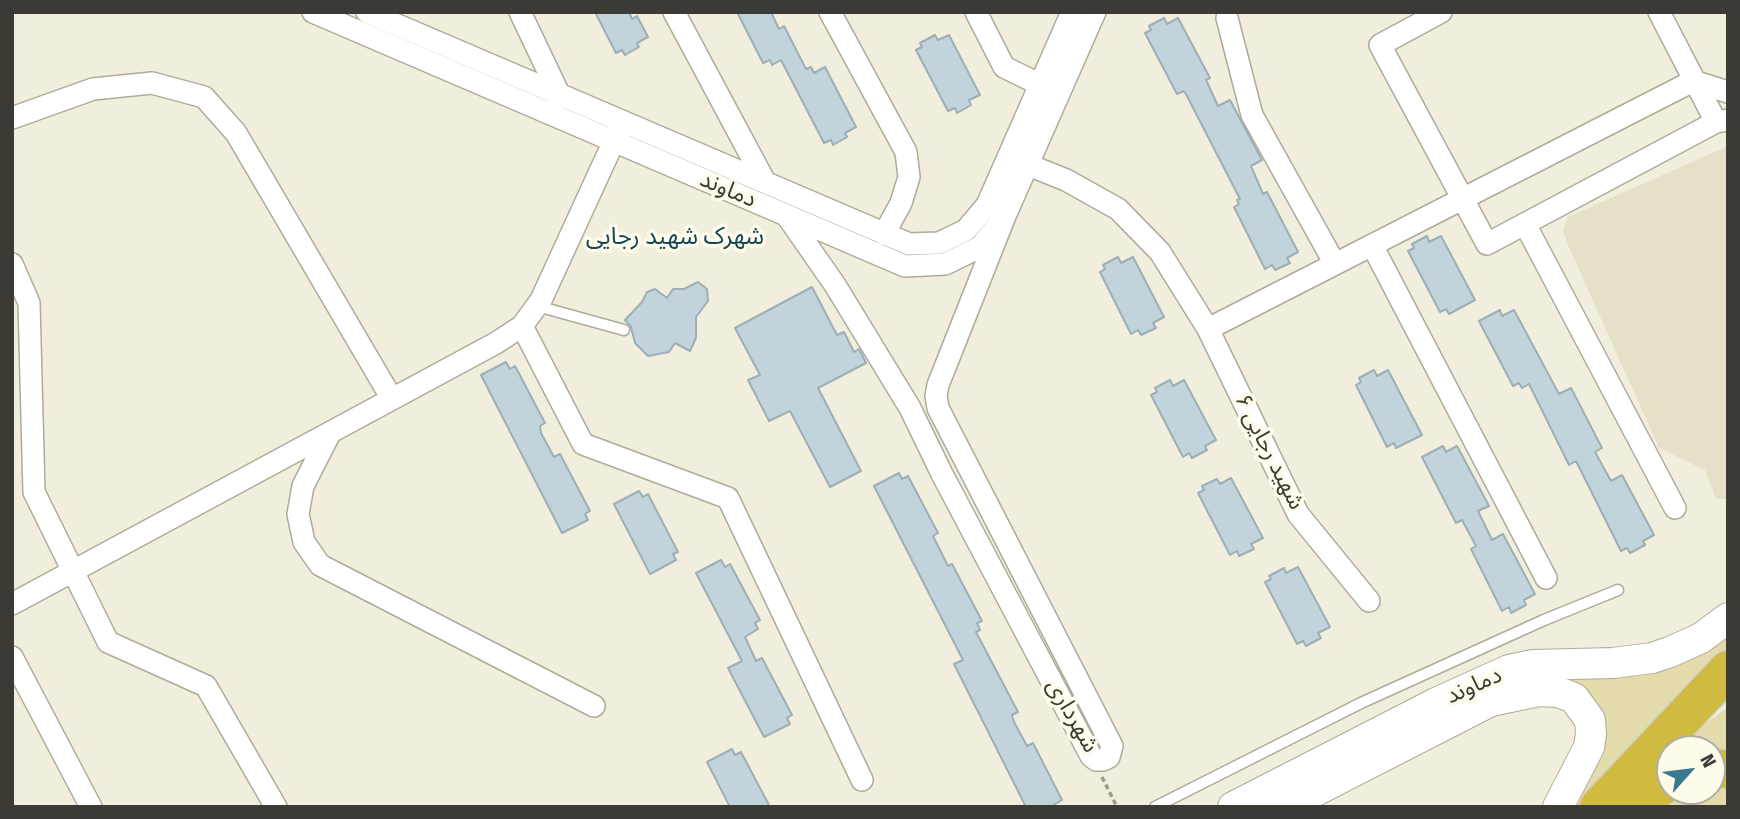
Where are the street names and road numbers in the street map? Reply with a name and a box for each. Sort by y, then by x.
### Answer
street label: دماوند [696,166,760,214]
street label: شهید رجایی ۶ [1228,390,1310,514]
street label: دماوند [1442,662,1506,710]
street label: شهرداری [1040,674,1104,758]

